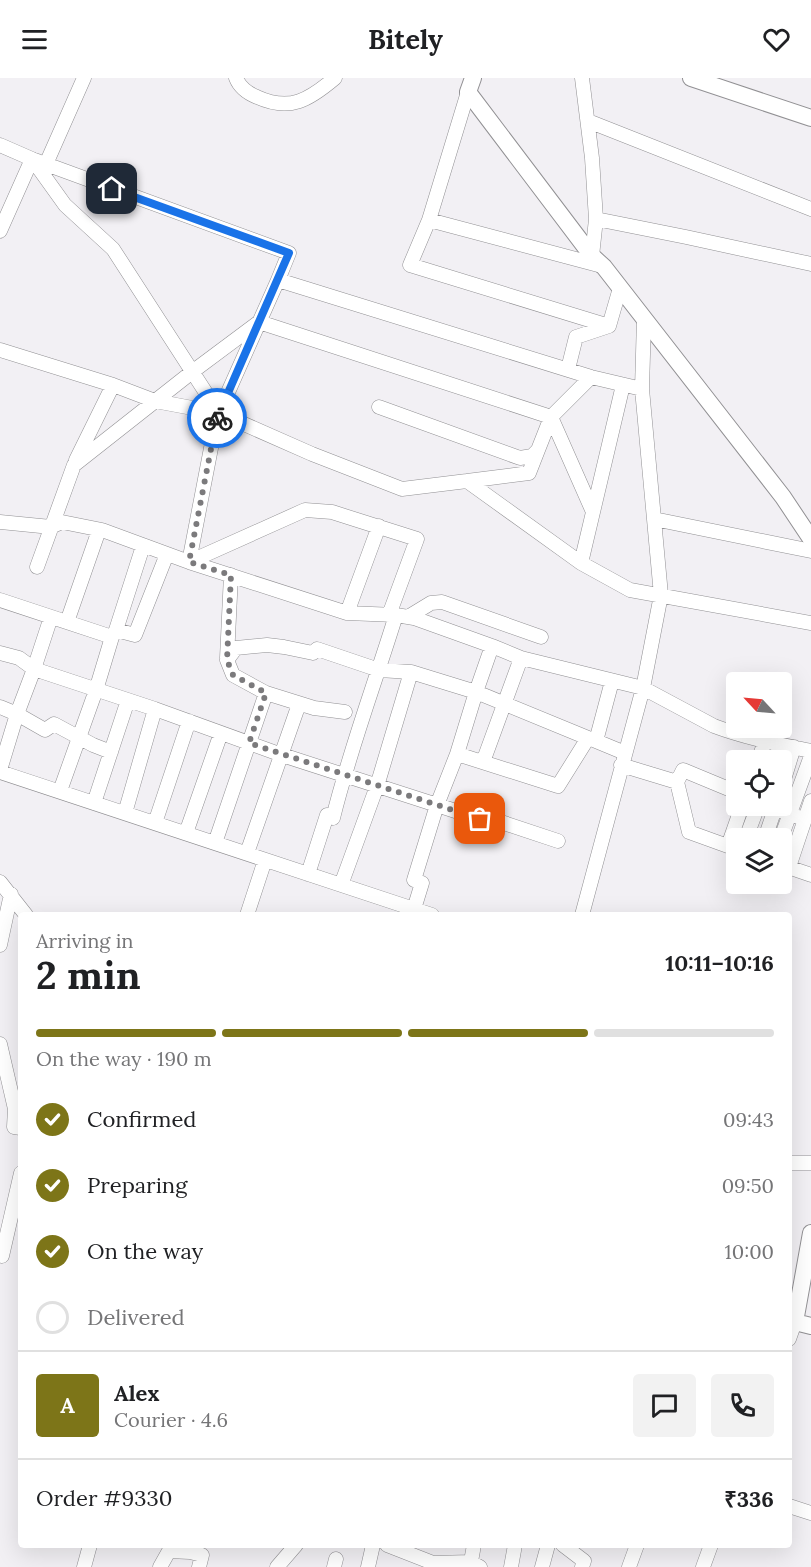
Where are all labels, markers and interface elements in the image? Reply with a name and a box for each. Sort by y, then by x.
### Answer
text: Bitely [368,22,443,56]
icon: menu [18,23,51,56]
icon: heart [760,23,793,56]
pin [86,163,137,214]
icon: home [95,172,128,205]
courier [187,388,247,448]
icon: bike [201,402,234,435]
north arrow [726,672,792,738]
map controls [726,672,792,894]
button: locate [726,750,792,816]
pin [454,793,505,844]
icon: bag [463,802,496,835]
button: layers [726,828,792,894]
text: Arriving in [36,928,133,953]
text: 10:11–10:16 [665,949,774,977]
text: 2 min [36,950,141,1000]
text: On the way · 190 m [36,1046,212,1071]
icon: check [36,1103,69,1136]
text: Confirmed [87,1105,196,1133]
text: 09:43 [723,1107,774,1132]
icon: check [36,1169,69,1202]
text: Preparing [87,1171,187,1199]
text: 09:50 [722,1173,774,1198]
icon: check [36,1235,69,1268]
text: On the way [87,1237,203,1265]
text: 10:00 [724,1239,774,1264]
text: Delivered [87,1303,185,1331]
button: chat [633,1374,696,1437]
button: phone [711,1374,774,1437]
text: Alex [114,1379,159,1407]
text: A [60,1391,75,1419]
text: Courier · 4.6 [114,1407,228,1432]
text: Order #9330 [36,1484,172,1512]
text: ₹336 [724,1485,774,1513]

